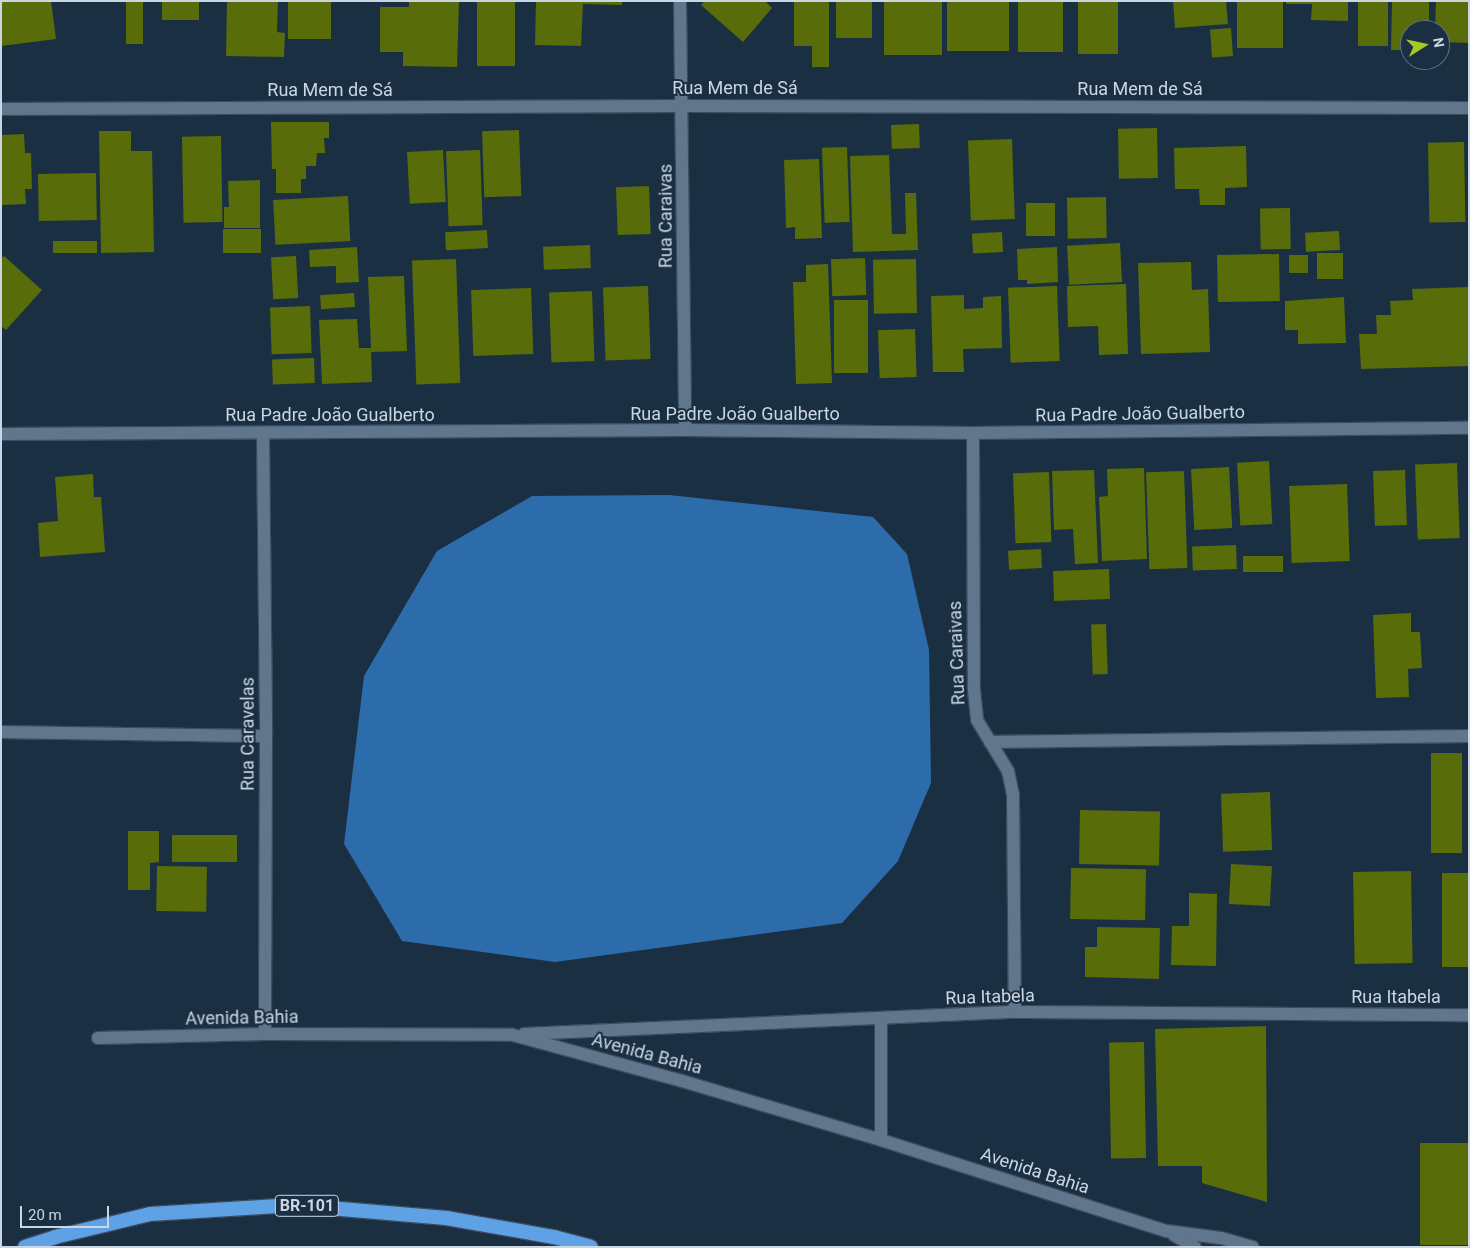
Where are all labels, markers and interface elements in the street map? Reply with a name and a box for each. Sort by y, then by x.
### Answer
north arrow [1400,20,1450,70]
text: N [1430,36,1448,49]
street label: Rua Mem de Sá [672,77,798,99]
street label: Rua Mem de Sá [1077,78,1203,100]
street label: Rua Mem de Sá [267,79,393,101]
street label: Rua Caraivas [655,164,677,268]
street label: Rua Padre João Gualberto [1035,401,1245,427]
street label: Rua Padre João Gualberto [630,403,840,425]
street label: Rua Padre João Gualberto [225,404,435,426]
street label: Rua Caraivas [944,600,970,706]
street label: Rua Caravelas [237,677,259,791]
street label: Rua Itabela [945,985,1035,1009]
street label: Rua Itabela [1351,986,1441,1008]
street label: Avenida Bahia [185,1006,299,1030]
street label: Avenida Bahia [590,1029,704,1079]
street label: Avenida Bahia [978,1143,1092,1199]
road number: BR-101 [274,1192,340,1220]
scale bar [22,1196,111,1228]
text: 20 m [28,1206,62,1224]

